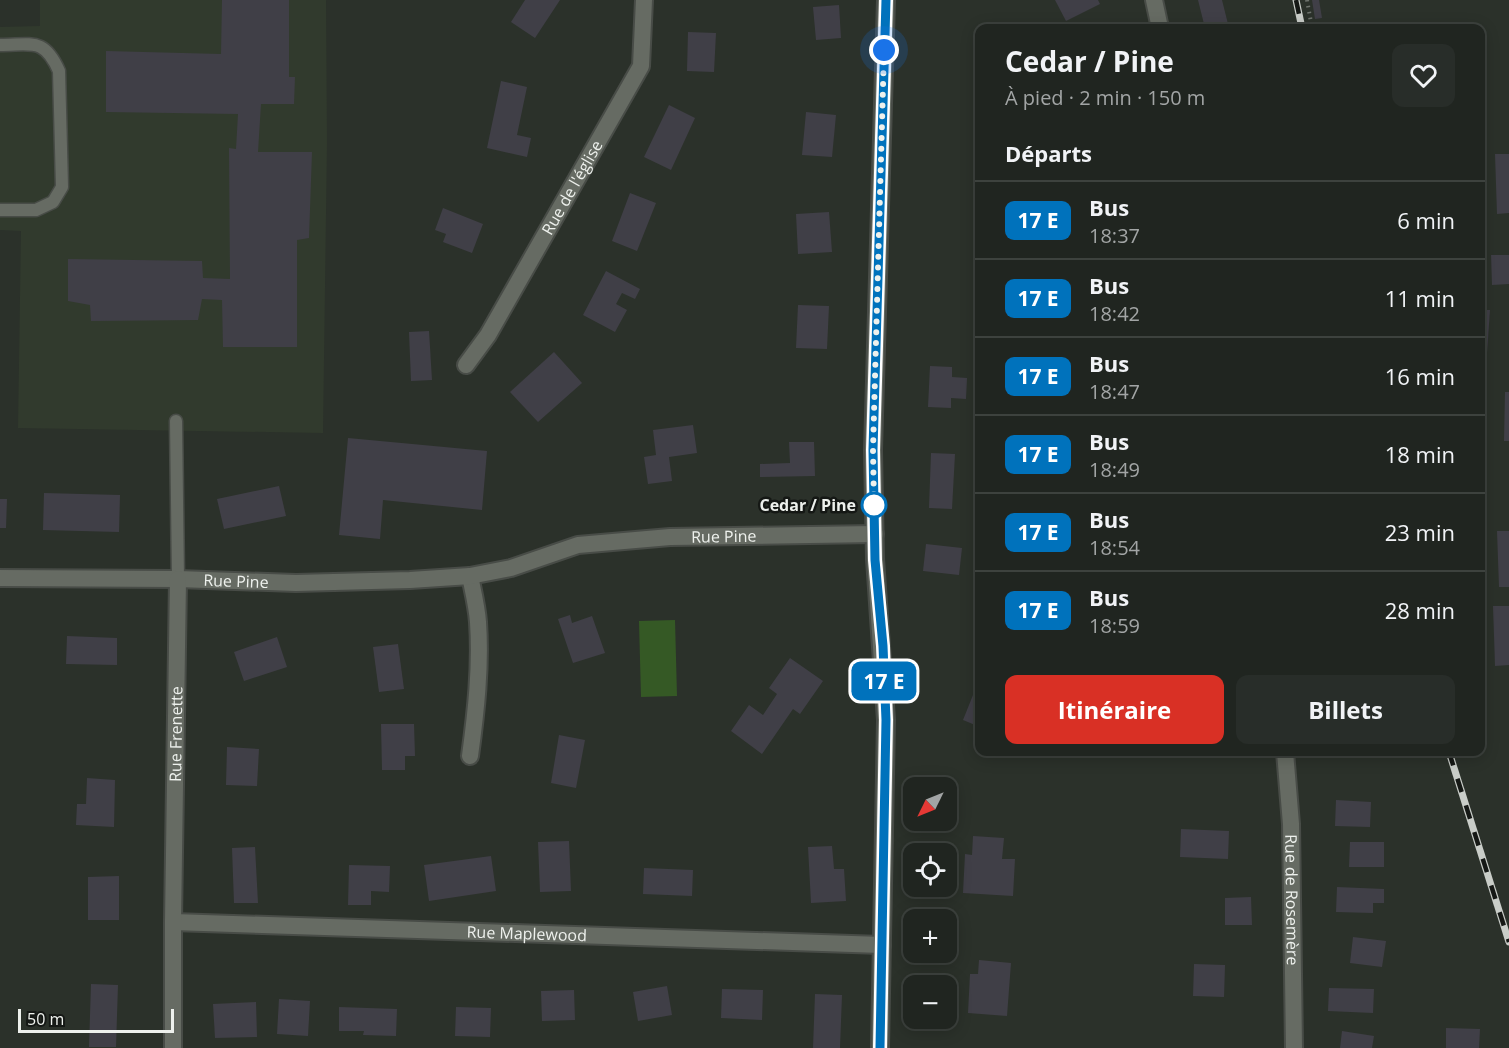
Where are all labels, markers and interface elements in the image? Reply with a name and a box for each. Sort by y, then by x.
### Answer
your location [869,35,899,65]
text: Cedar / Pine [1005,42,1174,80]
button: heart [1392,44,1455,107]
text: À pied · 2 min · 150 m [1005,84,1205,111]
street label: Rue de l'église [536,136,608,239]
text: Départs [1005,138,1092,168]
text: Bus [1089,192,1129,222]
text: 6 min [1397,205,1455,235]
text: 17 E [1017,206,1059,234]
text: 18:37 [1089,222,1140,249]
text: Bus [1089,270,1129,300]
text: 11 min [1385,283,1455,313]
text: 17 E [1017,284,1059,312]
text: 18:42 [1089,300,1140,327]
text: Bus [1089,348,1129,378]
text: 16 min [1385,361,1455,391]
text: 17 E [1017,362,1059,390]
text: 18:47 [1089,378,1140,405]
text: Bus [1089,426,1129,456]
text: 18 min [1385,439,1455,469]
text: 17 E [1017,440,1059,468]
text: 18:49 [1089,456,1140,483]
marker: Cedar / Pine [861,492,887,518]
place label: Cedar / Pine [759,494,856,516]
text: Bus [1089,504,1129,534]
text: 23 min [1385,517,1455,547]
text: 17 E [1017,518,1059,546]
street label: Rue Pine [691,525,757,548]
text: 18:54 [1089,534,1140,561]
street label: Rue Pine [203,569,269,593]
text: Bus [1089,582,1129,612]
text: 28 min [1385,595,1455,625]
text: 17 E [1017,596,1059,624]
text: 18:59 [1089,612,1140,639]
line badge: 17 E [842,662,926,700]
text: 17 E [863,667,905,695]
button: Itinéraire [1005,675,1224,744]
button: Billets [1236,675,1455,744]
street label: Rue Frenette [164,686,187,782]
north arrow [903,777,957,831]
map controls [903,777,957,1029]
street label: Rue de Rosemère [1280,834,1304,966]
button: locate [903,843,957,897]
button: + [903,909,957,963]
street label: Rue Maplewood [466,921,587,946]
button: − [903,975,957,1029]
scale bar [18,1006,174,1034]
text: 50 m [27,1008,64,1030]

